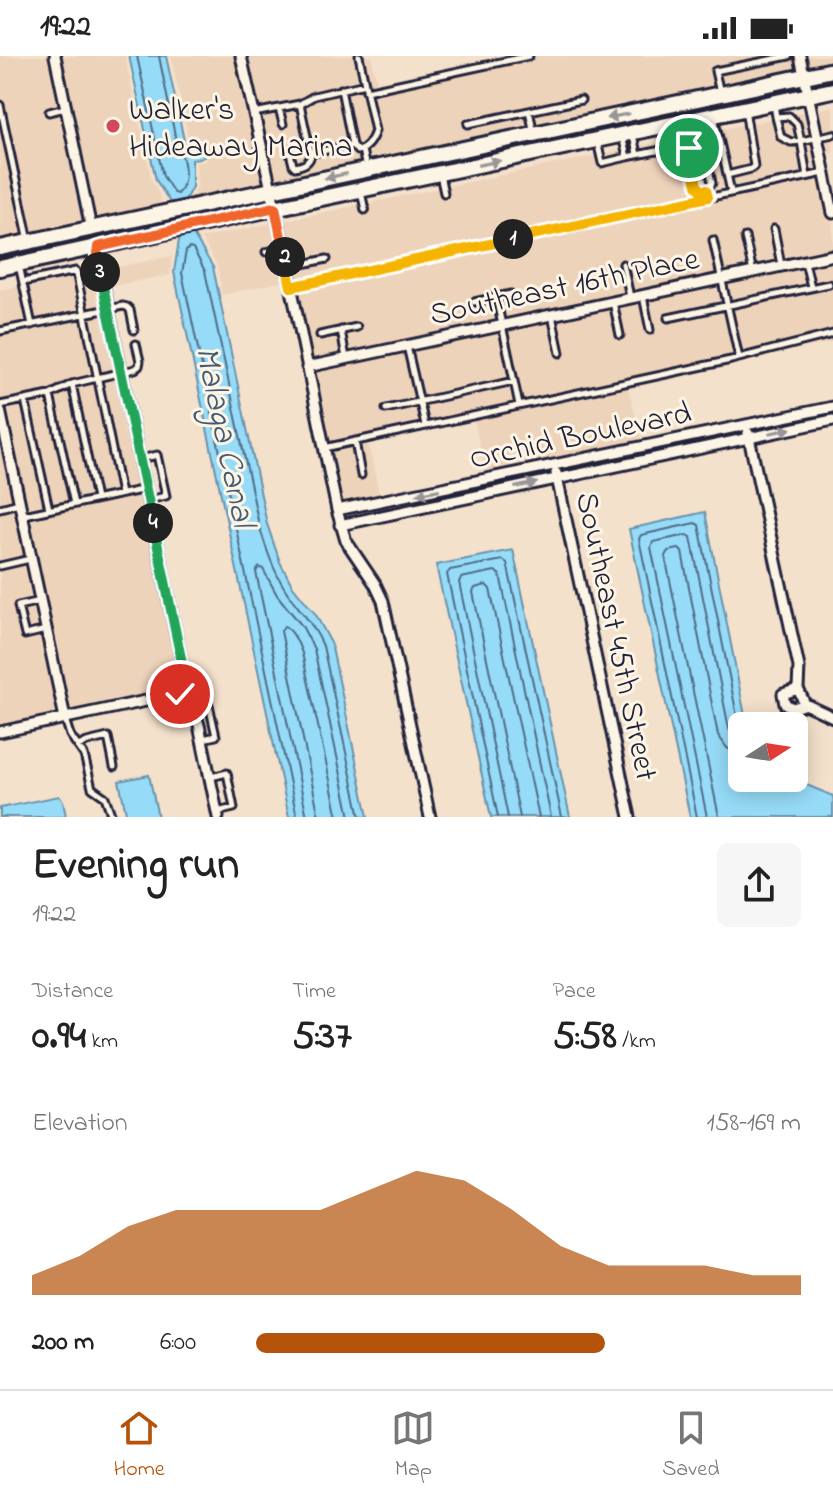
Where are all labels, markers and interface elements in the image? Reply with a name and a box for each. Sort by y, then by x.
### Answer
text: 19:22 [40,6,91,50]
place label: Walker's Hideaway Marina [129,88,352,172]
one-way arrow [605,110,630,123]
pin [655,114,723,182]
marker: Walker's Hideaway Marina [104,117,122,135]
icon: arrive [667,126,711,170]
one-way arrow [476,157,501,169]
one-way arrow [324,170,349,183]
pin: 1 [493,219,533,259]
pin: 2 [265,237,305,277]
street label: Southeast 16th Place [426,238,702,332]
text: 2 [280,241,290,273]
pin: 3 [80,252,120,292]
text: 3 [95,256,105,288]
water label: Malaga Canal [180,342,267,536]
street label: Orchid Boulevard [465,391,696,484]
one-way arrow [768,424,793,437]
one-way arrow [514,478,539,491]
one-way arrow [415,486,440,499]
street label: Southeast 45th Street [561,488,668,786]
pin: 4 [133,503,173,543]
text: 4 [148,507,158,539]
pin [146,660,214,728]
icon: check [158,672,202,716]
north arrow [728,712,808,792]
map controls [728,712,808,792]
text: Evening run [32,834,239,898]
button: share [717,843,801,927]
text: 19:22 [32,896,76,934]
text: Distance [32,976,113,1008]
text: Time [292,976,336,1008]
text: Pace [553,976,596,1008]
text: 0.94 [32,1008,86,1067]
text: 5:37 [292,1008,352,1067]
text: 5:58 [553,1008,617,1067]
text: km [86,1026,118,1058]
text: /km [617,1026,656,1058]
text: Elevation [32,1105,128,1143]
text: 158–169 m [706,1105,801,1143]
text: 200 m [32,1324,94,1362]
text: 6:00 [160,1324,196,1362]
tab: Home [113,1406,165,1486]
tab: Map [391,1406,435,1486]
tab: Saved [662,1406,720,1486]

